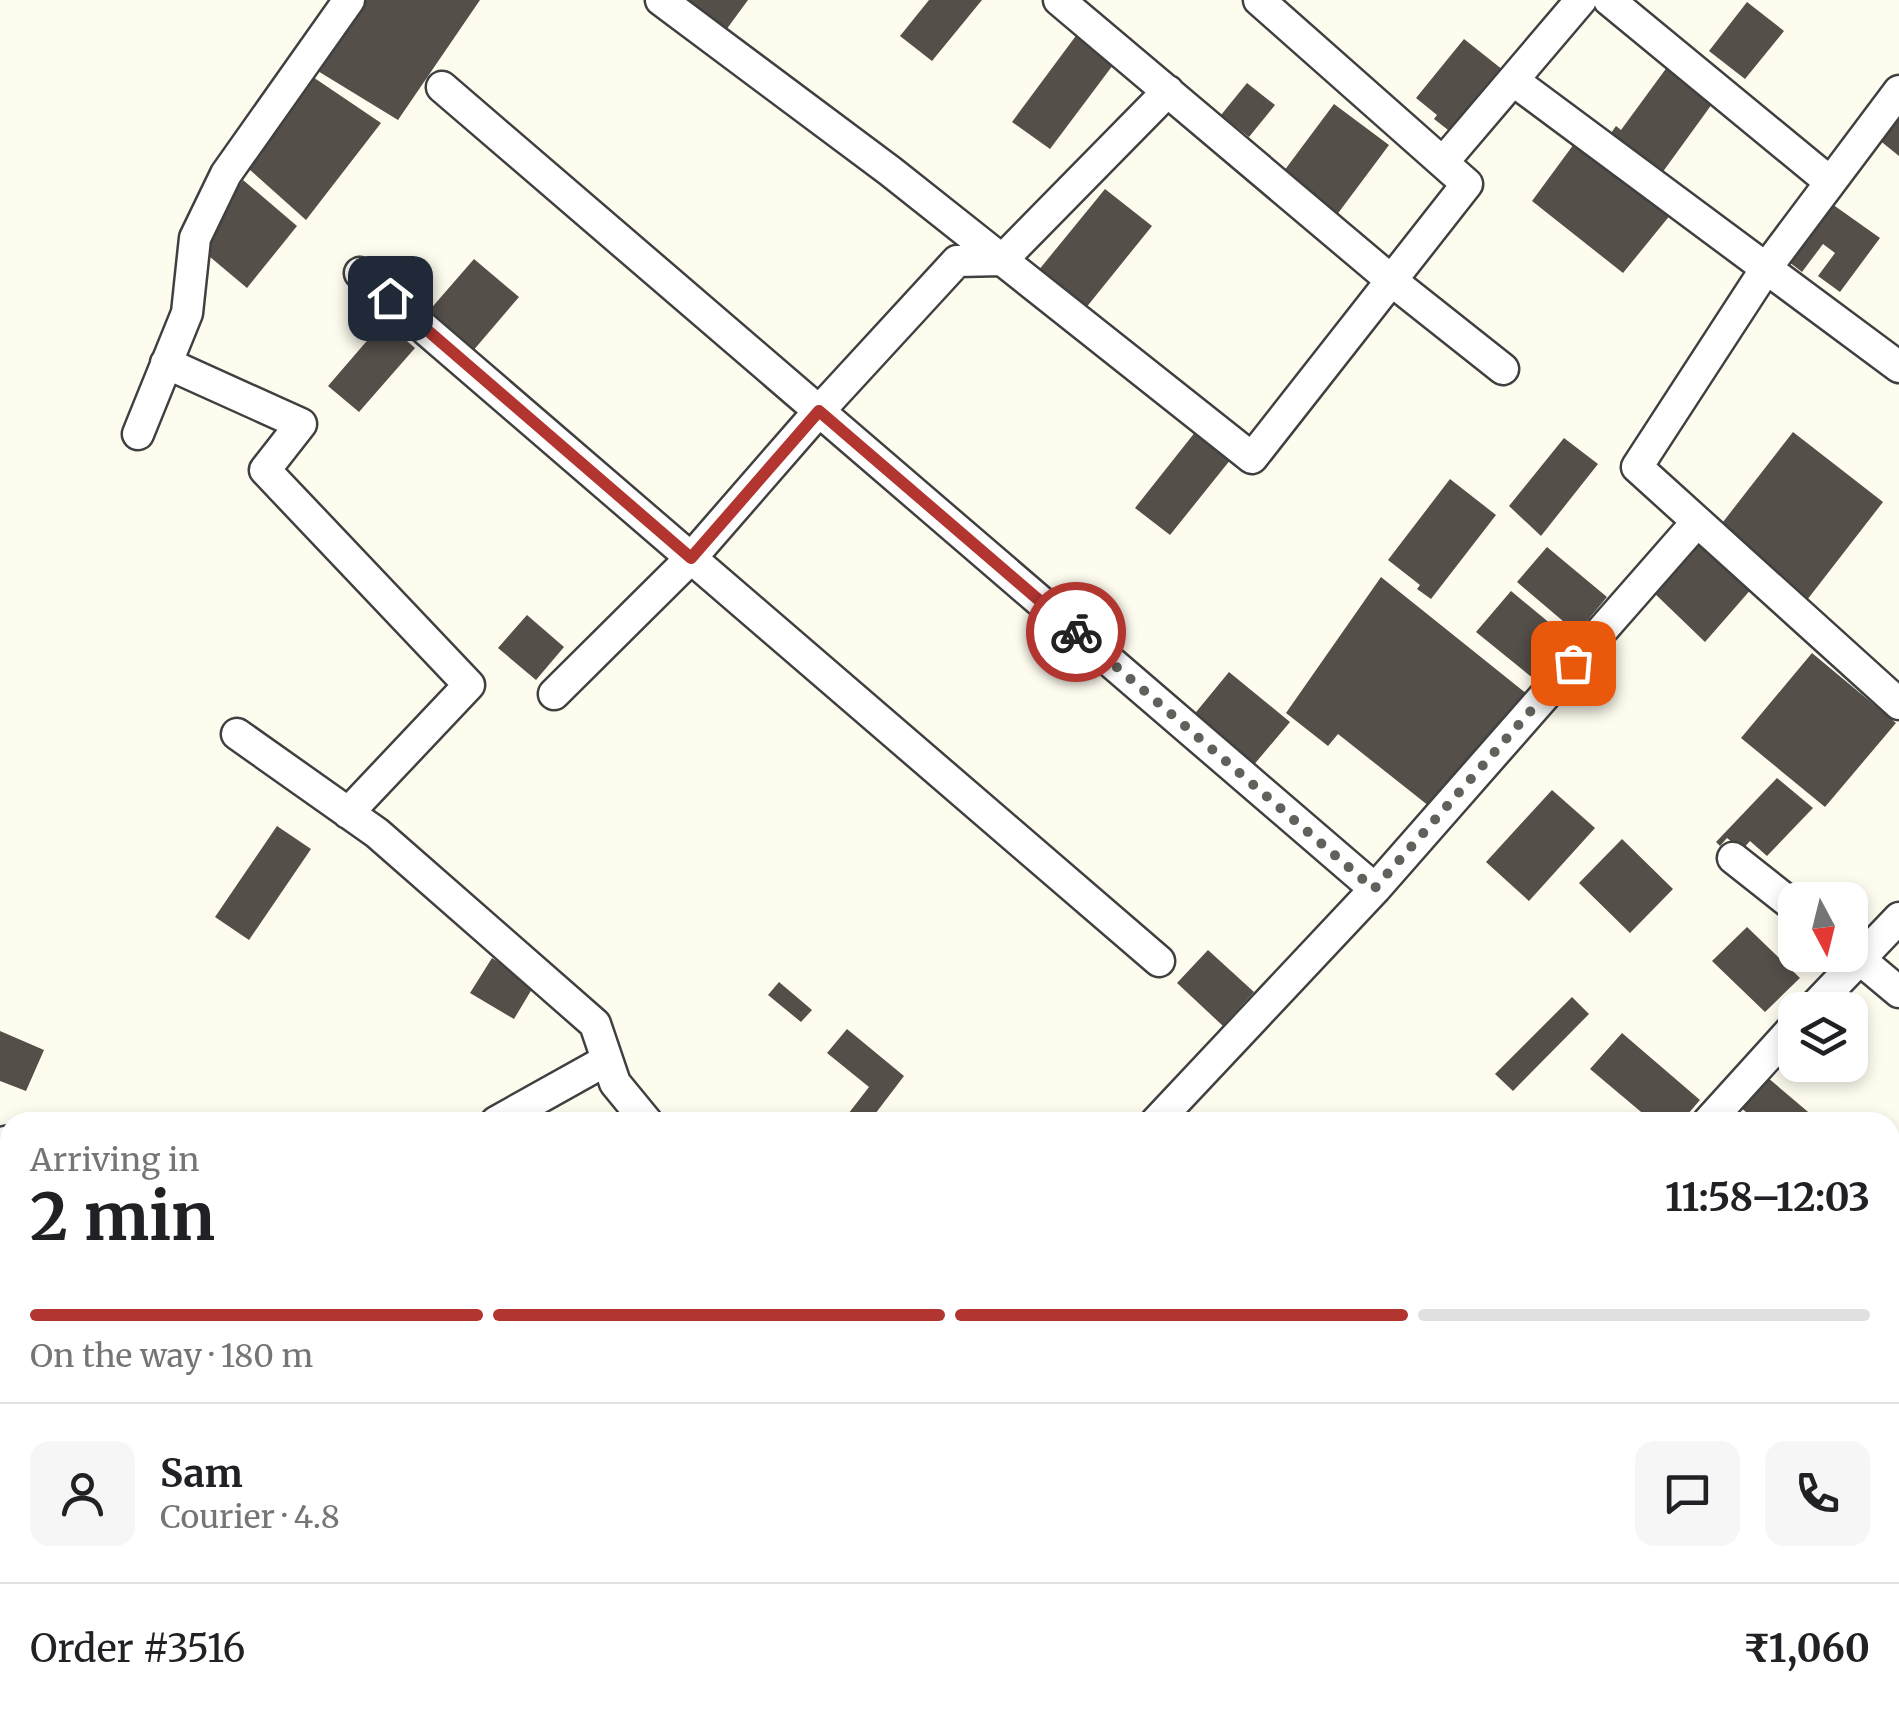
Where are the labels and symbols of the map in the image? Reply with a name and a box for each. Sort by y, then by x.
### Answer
pin [348,256,433,341]
courier [1026,582,1126,682]
pin [1531,621,1616,706]
north arrow [1778,882,1868,972]

